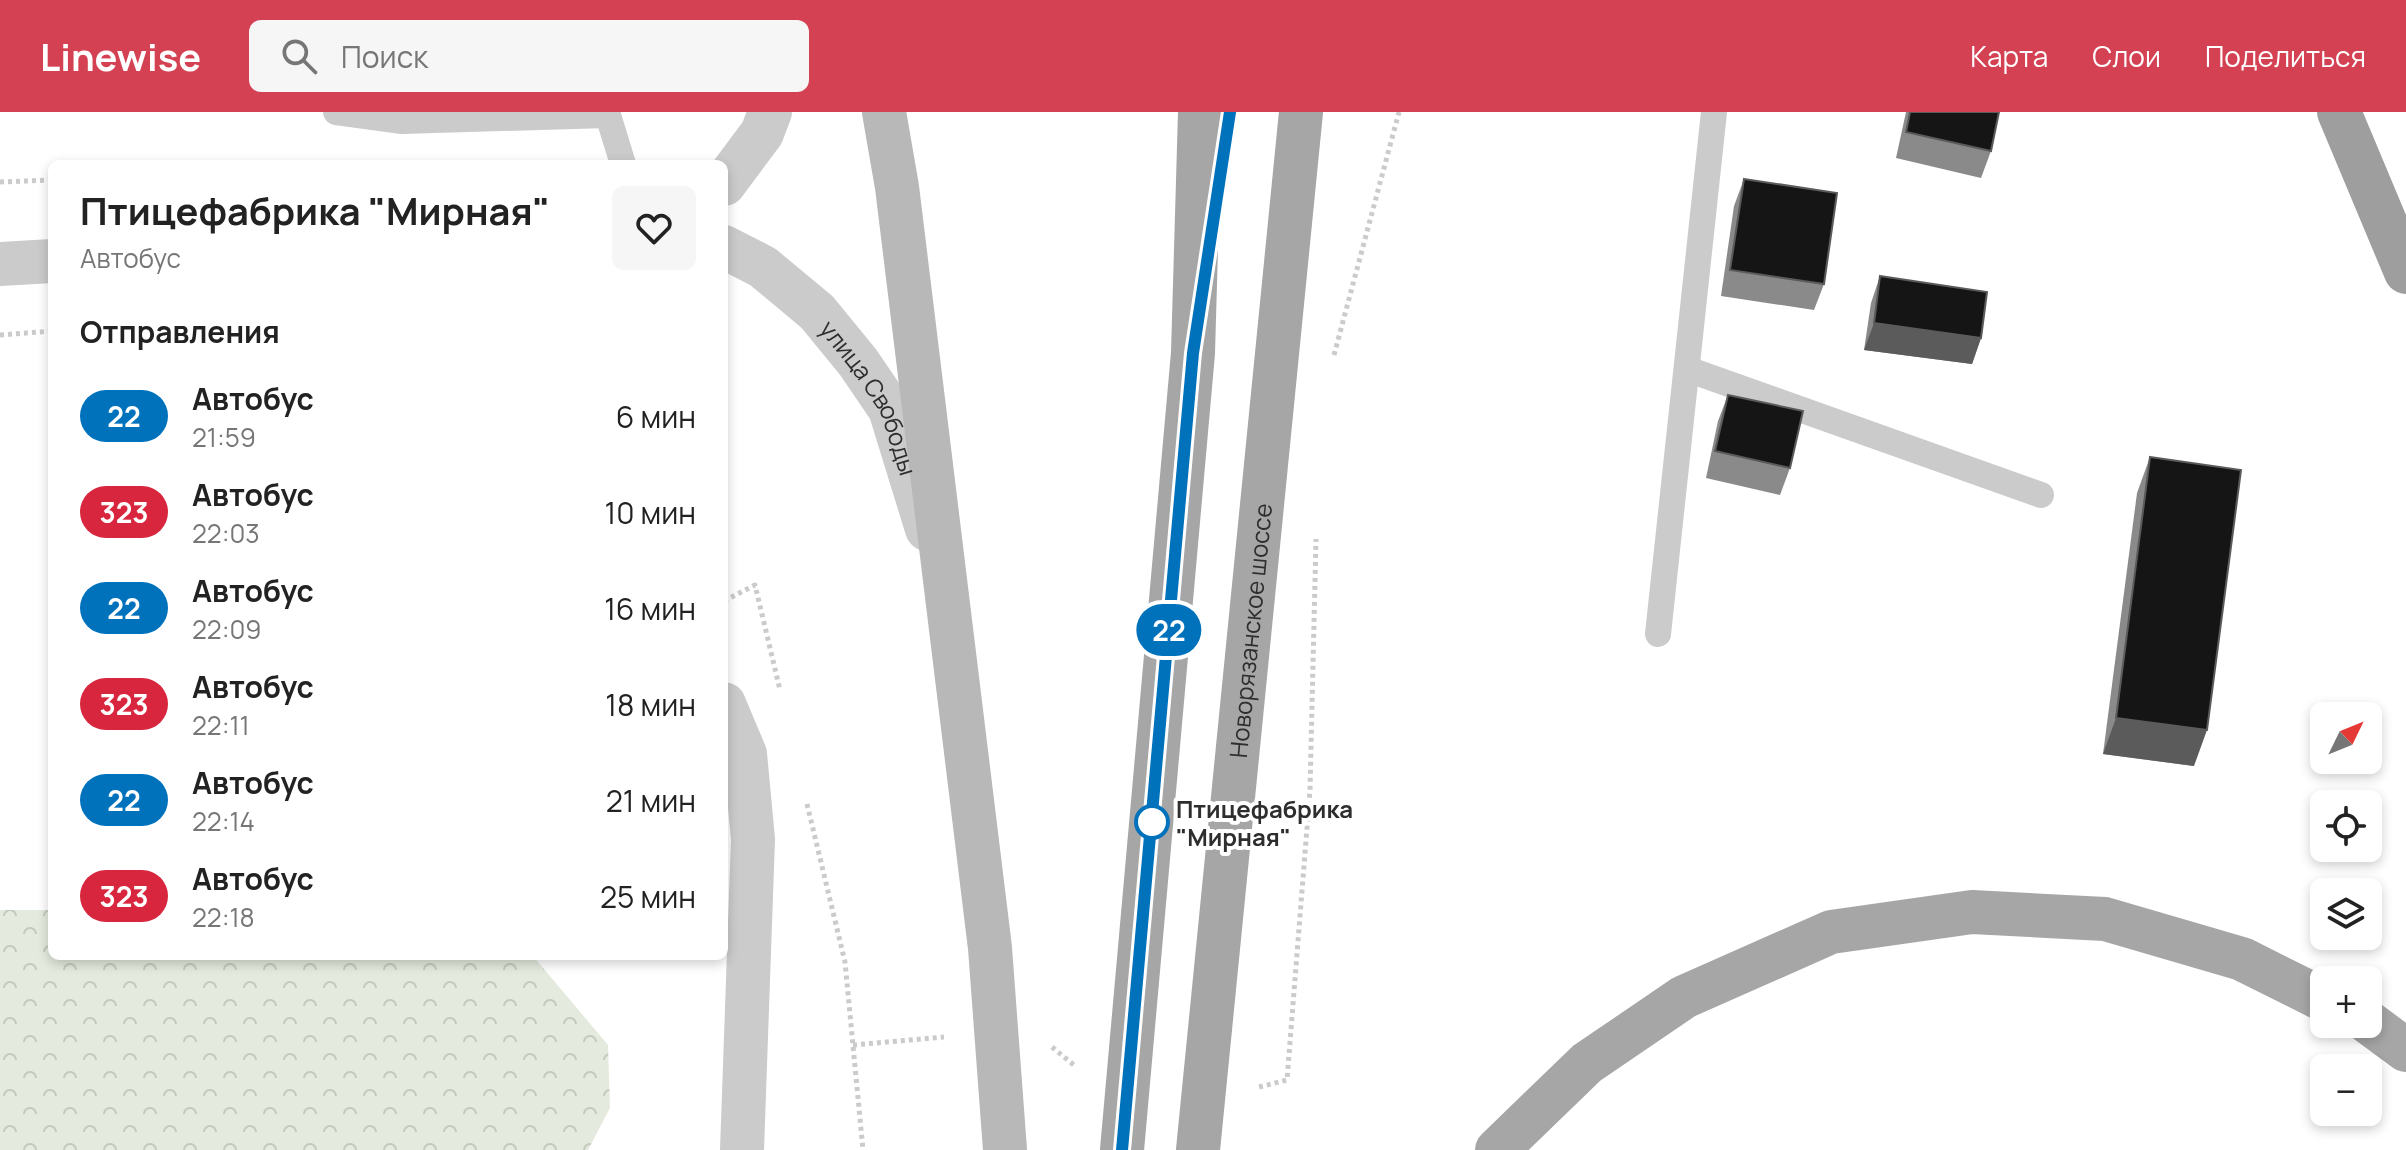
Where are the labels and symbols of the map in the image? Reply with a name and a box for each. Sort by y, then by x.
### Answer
street label: улица Свободы [813,312,926,479]
street label: Новорязанское шоссе [1221,502,1279,759]
line badge: 22 [1133,604,1205,656]
north arrow [2310,702,2382,774]
place label: Птицефабрика "Мирная" [1176,792,1353,853]
marker: Птицефабрика "Мирная" [1135,805,1169,839]

